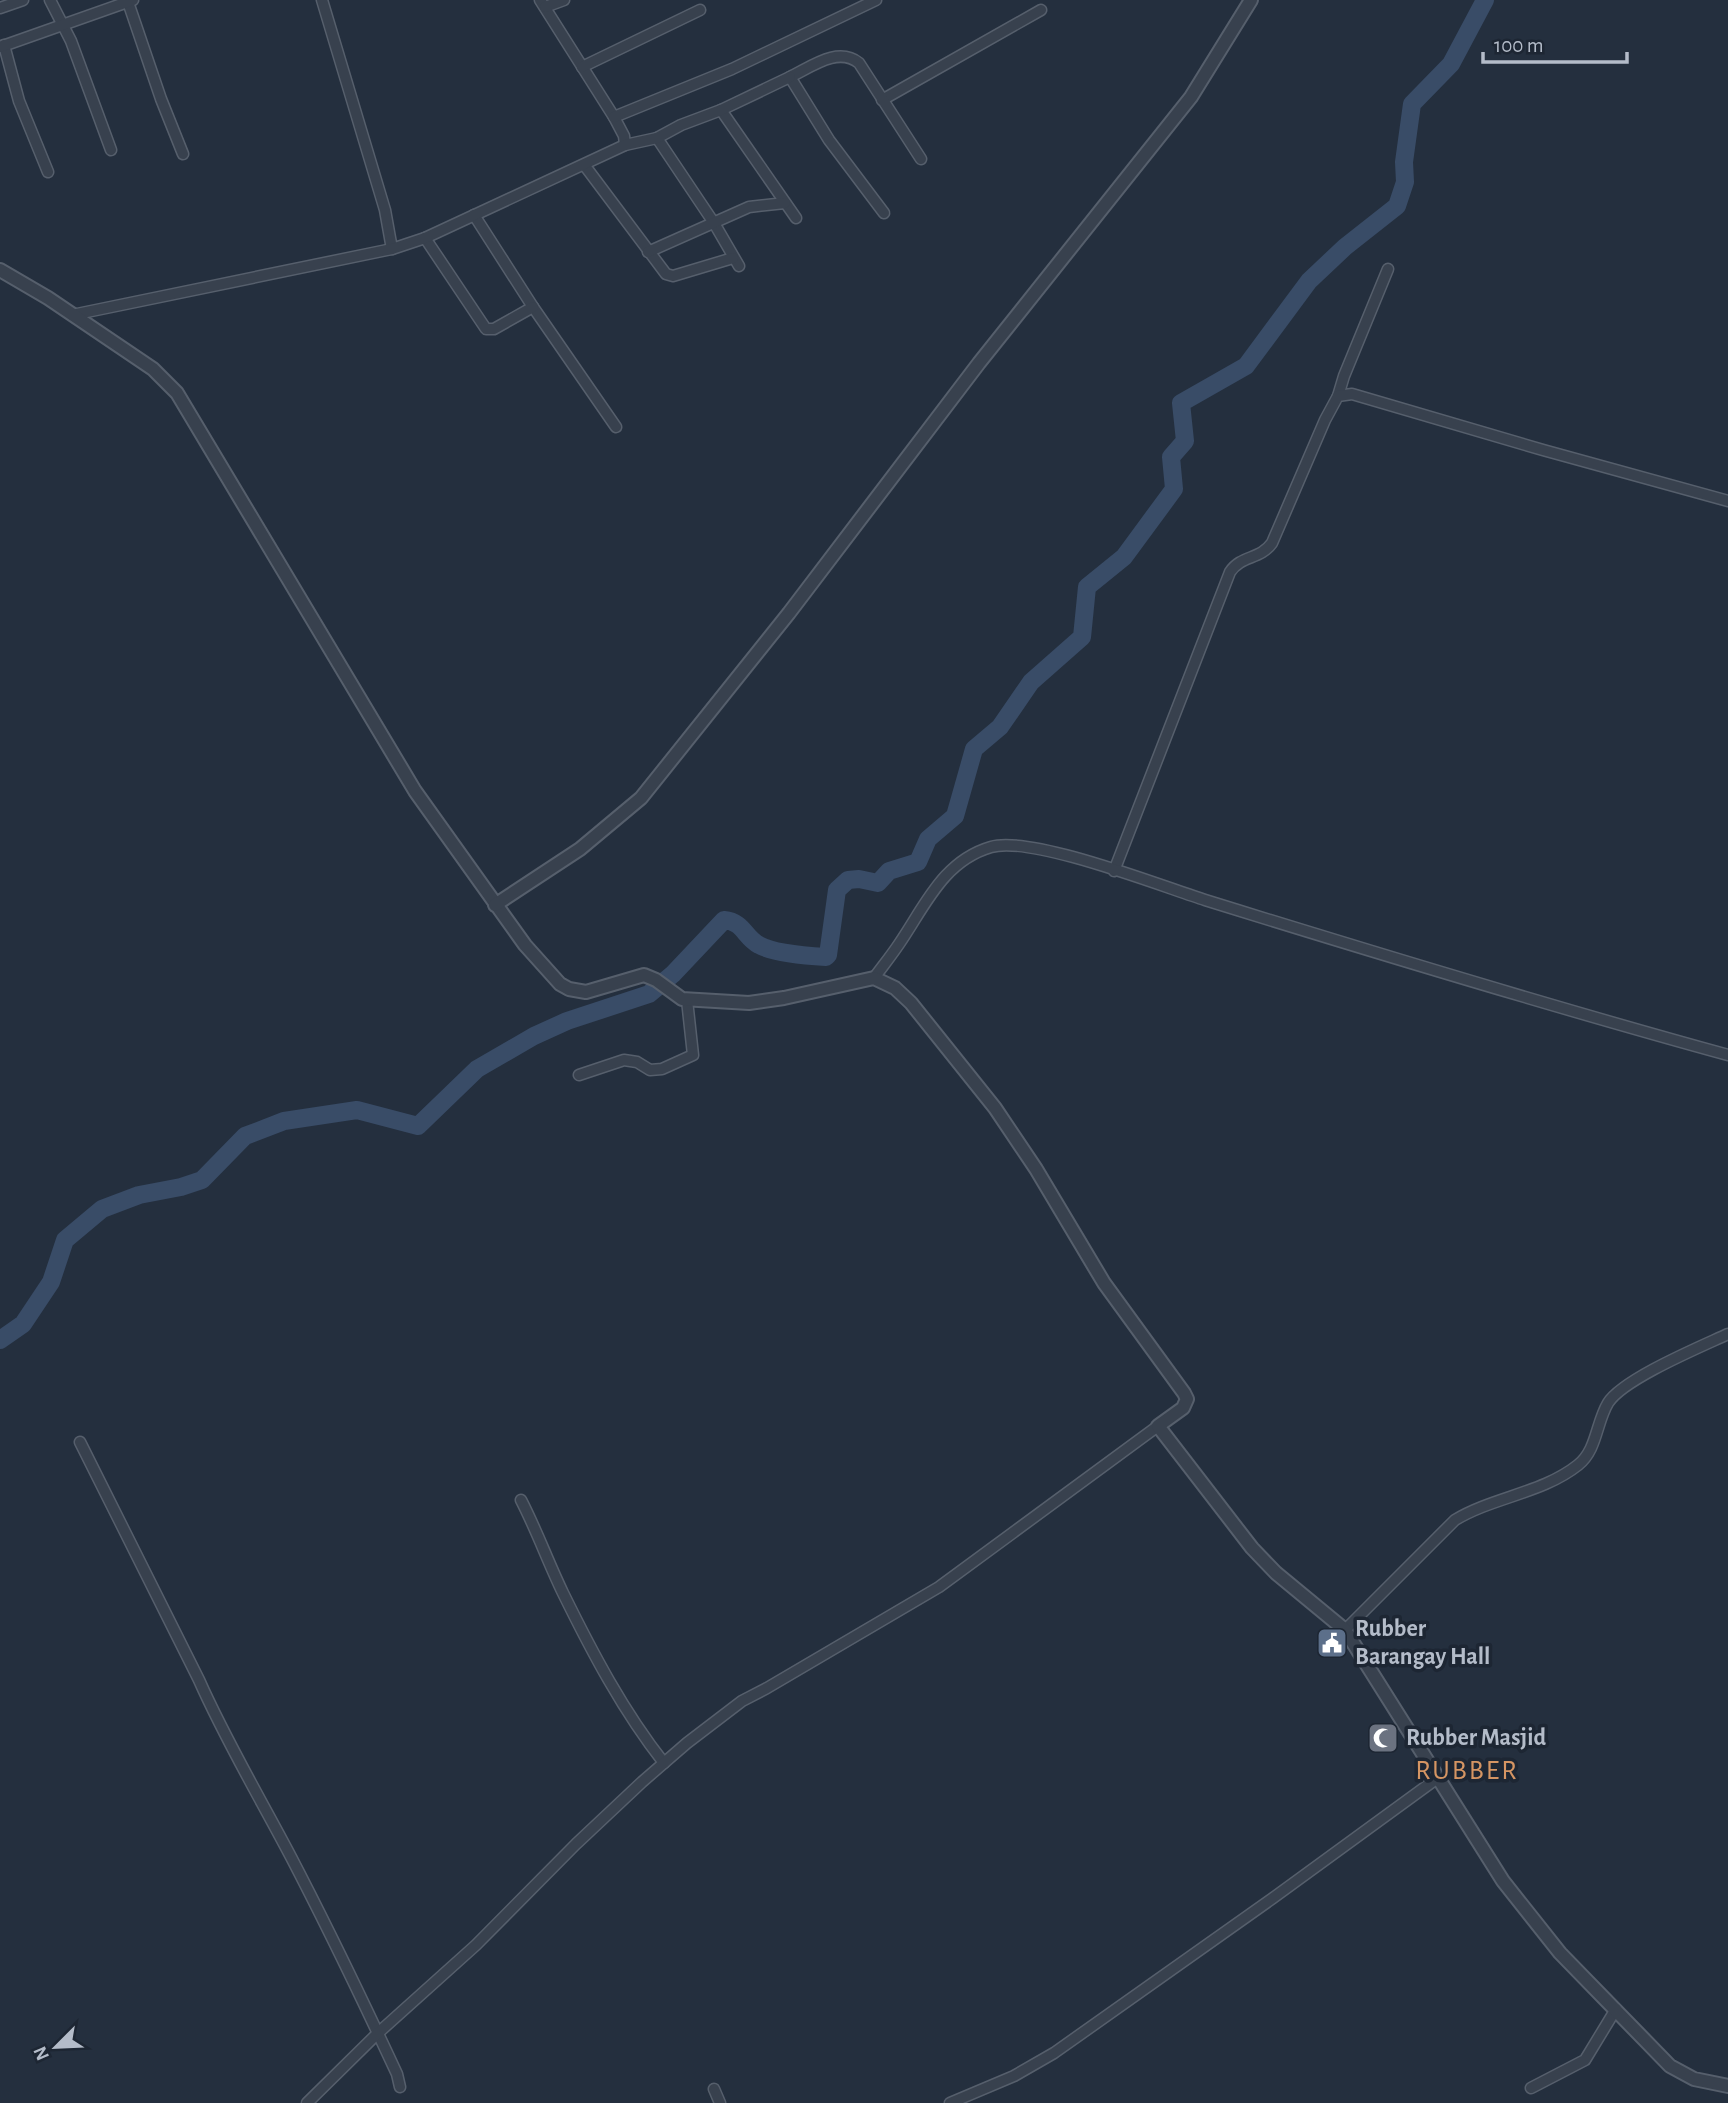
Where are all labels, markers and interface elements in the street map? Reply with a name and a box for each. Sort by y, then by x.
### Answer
scale bar [1483,21,1626,65]
text: 100 m [1494,35,1544,56]
place label: Rubber Barangay Hall [1355,1617,1490,1669]
public building icon: Rubber Barangay Hall [1315,1626,1349,1660]
mosque icon: Rubber Masjid [1366,1721,1400,1755]
place label: Rubber Masjid [1406,1726,1546,1750]
district label: RUBBER [1415,1757,1519,1785]
north arrow [21,2012,91,2082]
text: N [30,2043,53,2063]

